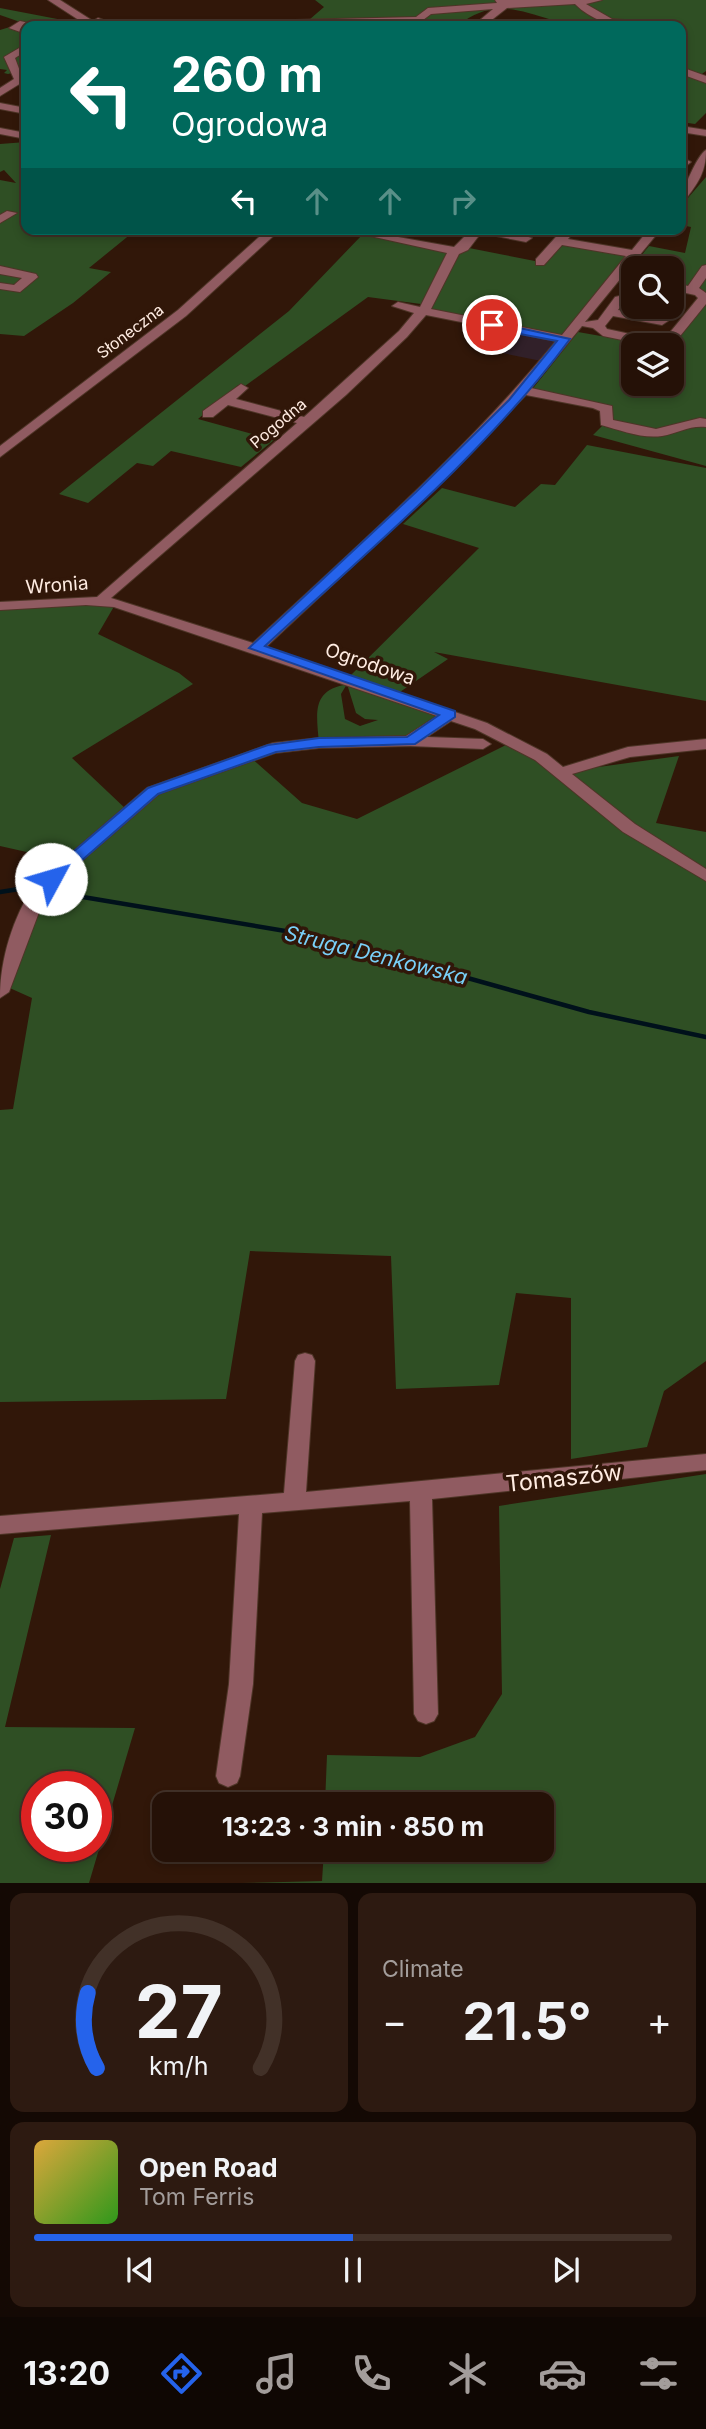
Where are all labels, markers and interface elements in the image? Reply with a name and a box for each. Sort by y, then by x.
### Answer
text: 260 m [171,45,323,104]
icon: left [56,49,147,140]
text: Ogrodowa [171,105,328,144]
icon: left [225,182,263,220]
icon: ahead [298,182,336,220]
icon: ahead [371,182,409,220]
icon: right [444,182,482,220]
map controls [621,256,684,396]
button: search [621,256,684,319]
pin [462,295,522,355]
street label: Słoneczna [93,299,167,363]
icon: arrive [473,306,511,344]
button: layers [621,333,684,396]
street label: Pogodna [246,394,310,452]
street label: Wronia [25,571,89,599]
street label: Ogrodowa [322,638,418,690]
position arrow [14,842,88,916]
water label: Struga Denkowska [282,920,470,990]
street label: Tomaszów [505,1458,624,1498]
speed limit sign: 30 [21,1771,112,1862]
text: 13:23 · 3 min · 850 m [222,1811,484,1842]
text: Climate [382,1955,464,1983]
text: 27 [135,1968,223,2057]
text: 21.5° [462,1990,592,2053]
text: − [382,1998,407,2044]
text: + [647,1998,672,2044]
text: km/h [149,2051,209,2081]
text: Open Road [139,2152,278,2183]
text: Tom Ferris [139,2183,254,2211]
icon: previous [121,2251,159,2289]
icon: pause [334,2251,372,2289]
icon: next [547,2251,585,2289]
icon: directions [157,2349,206,2398]
icon: music [252,2349,301,2398]
icon: phone [347,2349,396,2398]
icon: climate [443,2349,492,2398]
icon: car [538,2349,587,2398]
icon: filters [634,2349,683,2398]
text: 13:20 [23,2354,110,2393]

